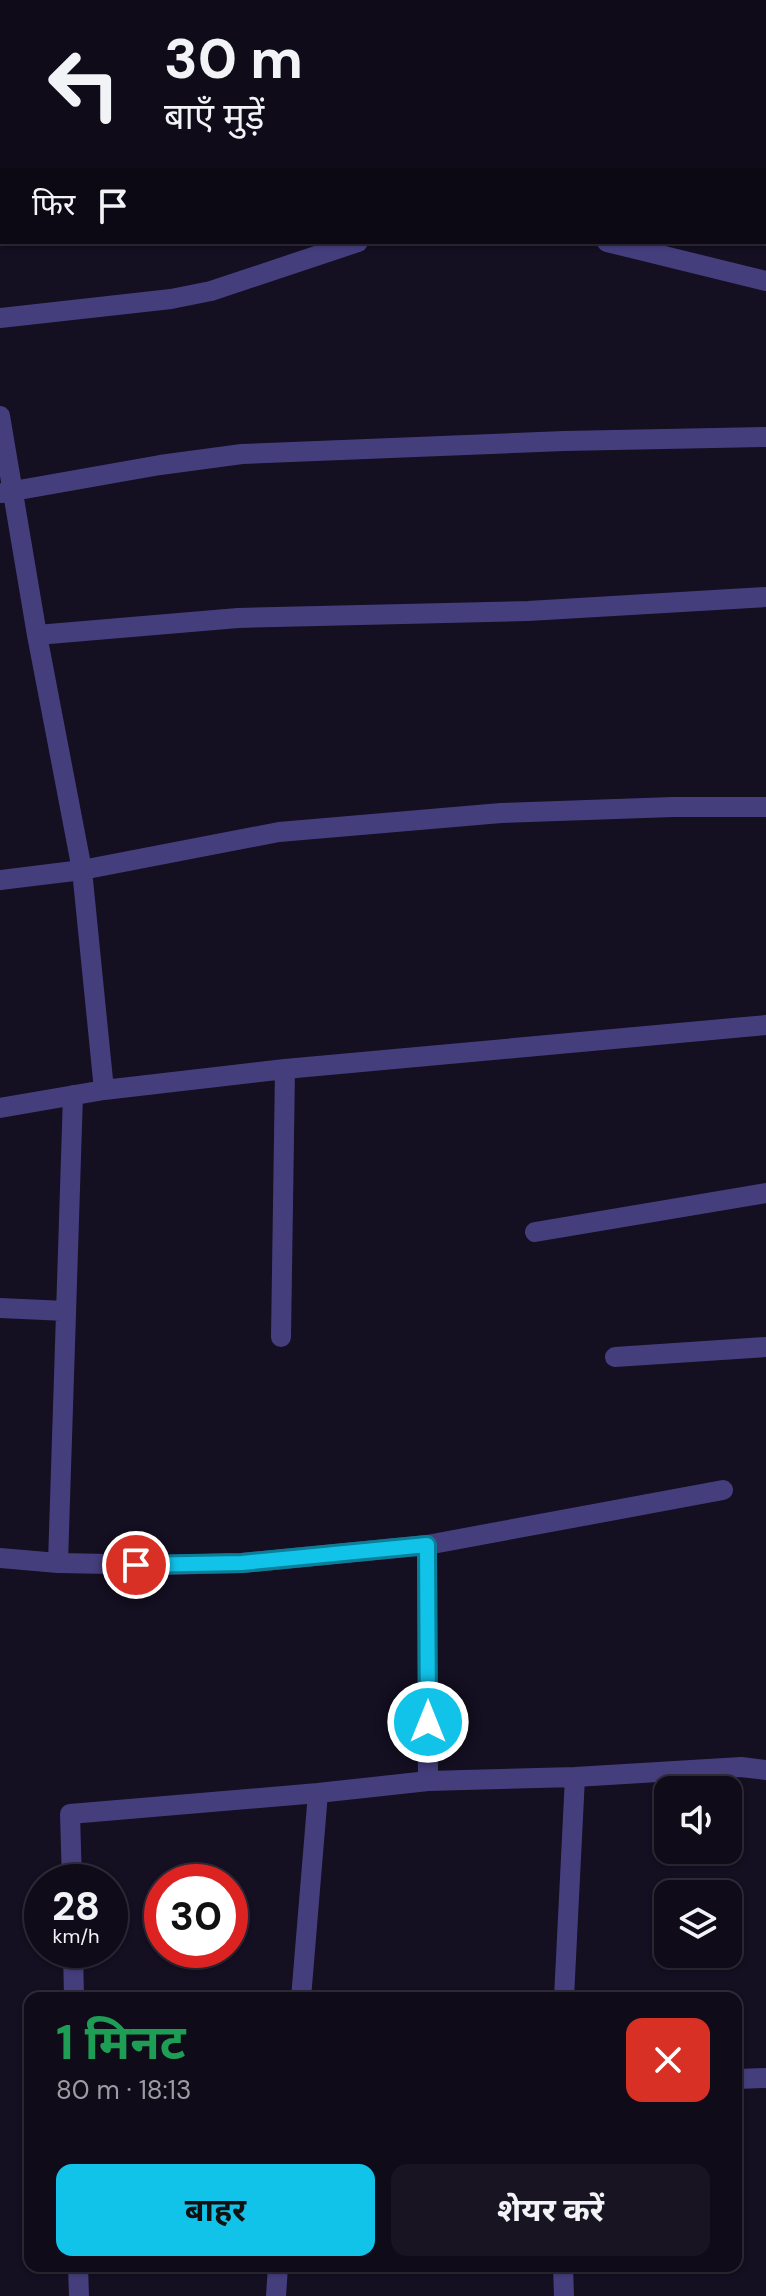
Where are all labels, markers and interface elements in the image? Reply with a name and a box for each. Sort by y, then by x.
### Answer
text: 30 m [164,22,303,95]
icon: left [32,32,136,136]
text: बाएँ मुड़ें [164,93,264,140]
icon: arrive [91,184,135,228]
text: फिर [32,185,75,224]
pin [102,1531,170,1599]
icon: arrive [114,1543,158,1587]
position arrow [386,1680,470,1764]
map controls [654,1776,742,1968]
button: sound [654,1776,742,1864]
speed limit sign: 30 [144,1864,248,1968]
text: 28 [52,1880,100,1932]
button: layers [654,1880,742,1968]
text: km/h [52,1923,100,1949]
text: 1 मिनट [56,2011,186,2074]
button: close [626,2018,710,2102]
text: 80 m · 18:13 [56,2073,191,2107]
button: बाहर [56,2164,375,2256]
button: शेयर करें [391,2164,710,2256]

